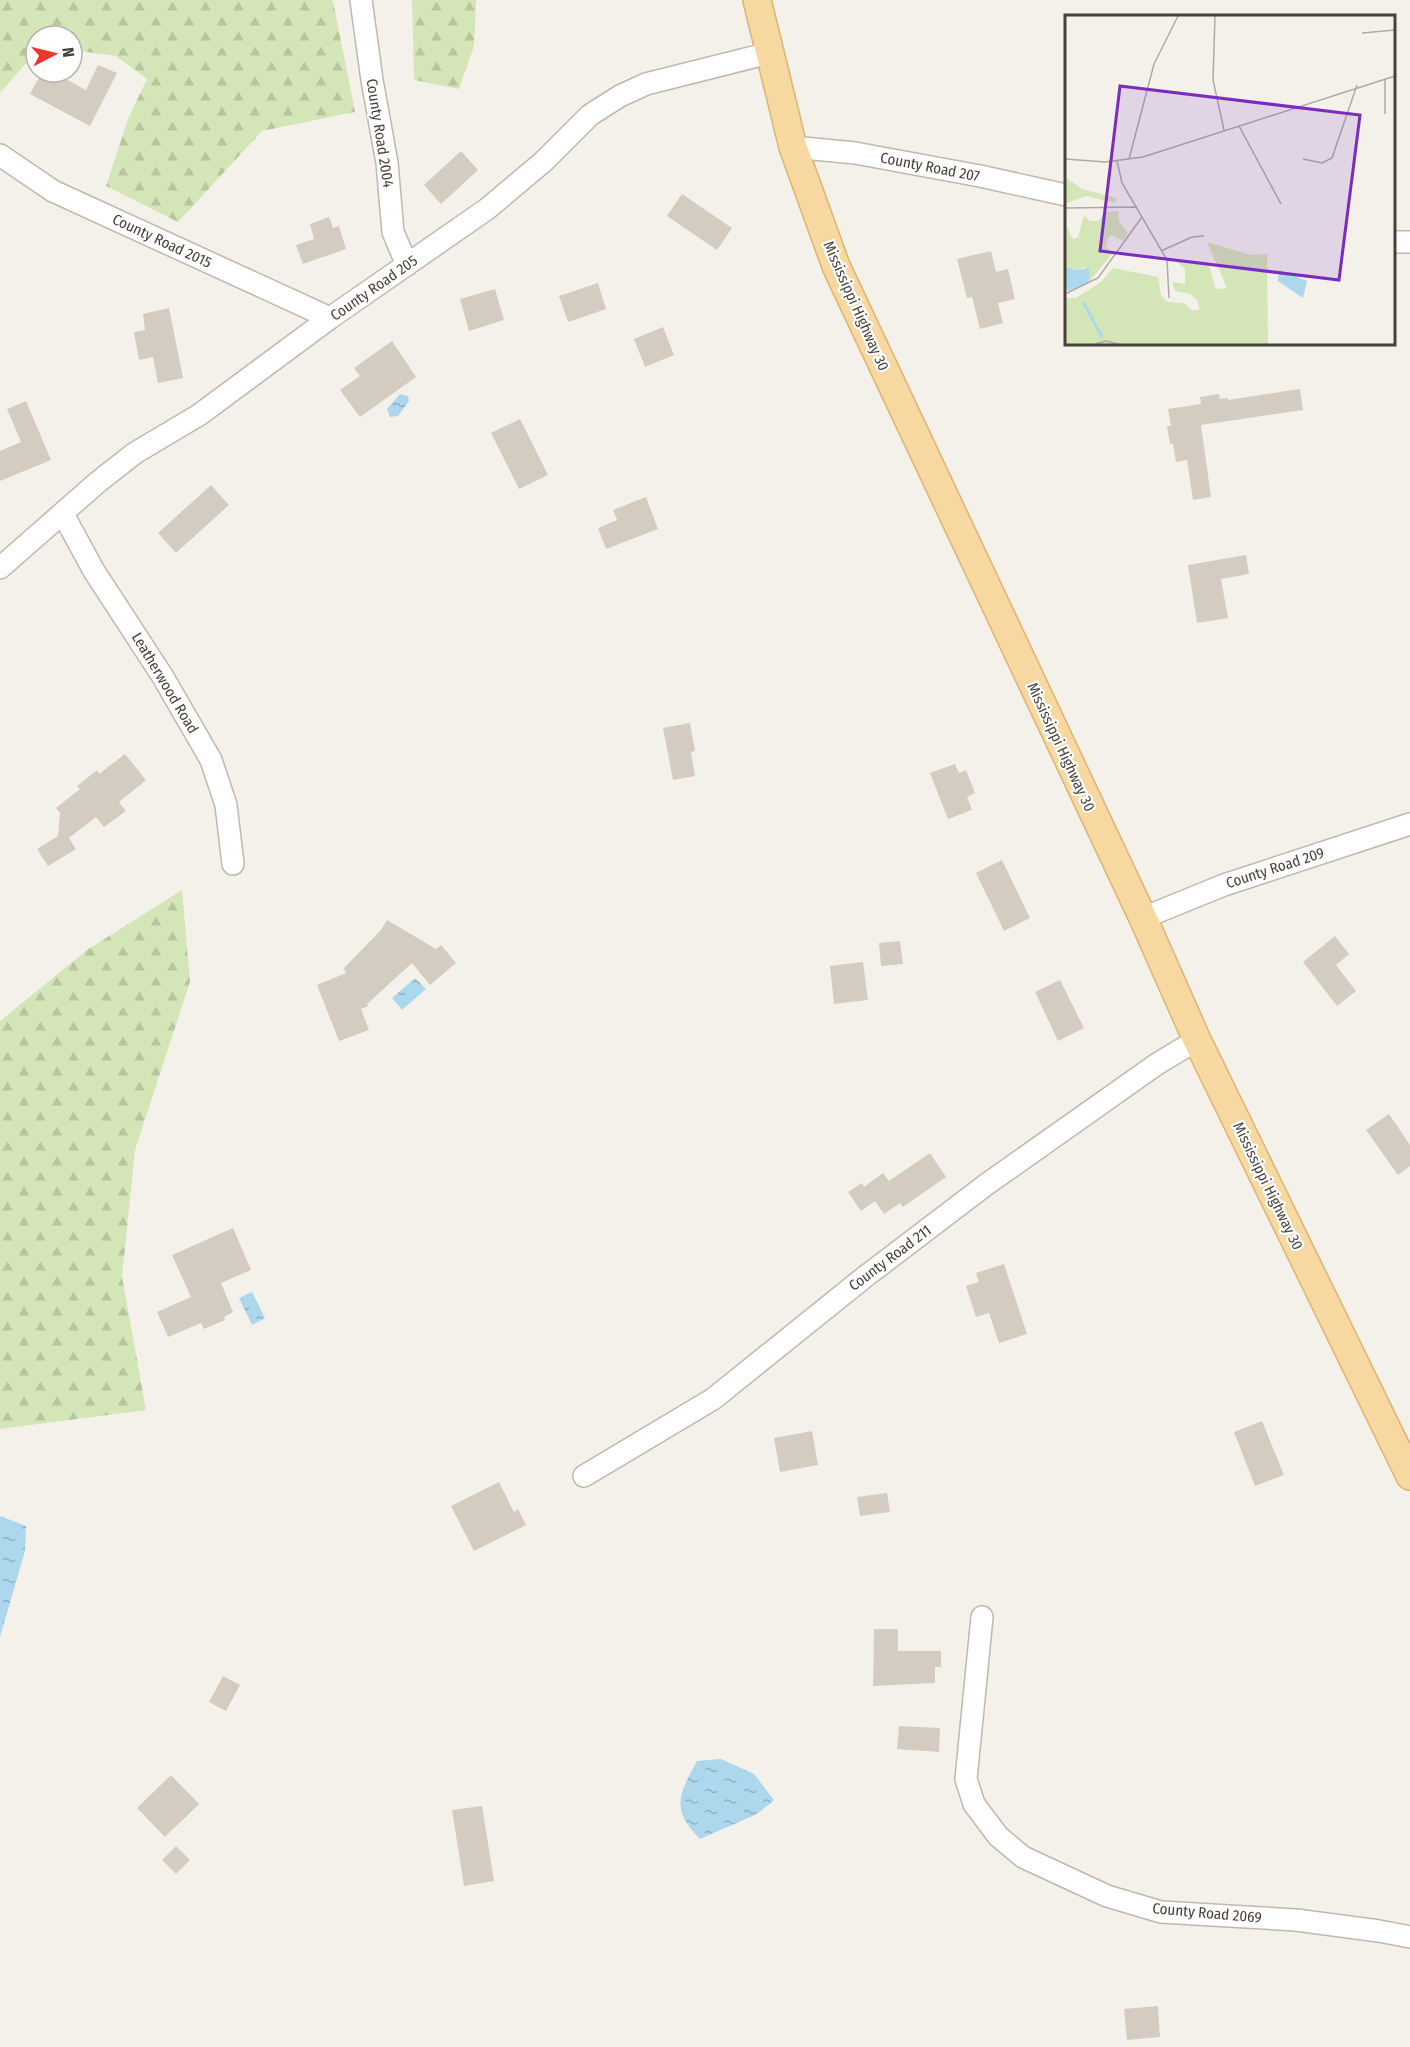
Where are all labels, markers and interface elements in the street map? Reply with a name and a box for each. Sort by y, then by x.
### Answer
inset map [1065,15,1395,345]
north arrow [24,24,84,84]
text: N [58,46,78,58]
street label: County Road 2004 [362,77,398,189]
street label: County Road 207 [879,149,981,185]
street label: County Road 2015 [110,210,215,272]
street label: Mississippi Highway 30 [819,238,893,374]
street label: County Road 205 [327,251,421,325]
street label: Leatherwood Road [128,629,202,737]
street label: Mississippi Highway 30 [1023,680,1099,814]
street label: County Road 209 [1224,844,1326,892]
street label: Mississippi Highway 30 [1229,1119,1307,1253]
street label: County Road 211 [845,1221,935,1295]
street label: County Road 2069 [1152,1899,1262,1927]

